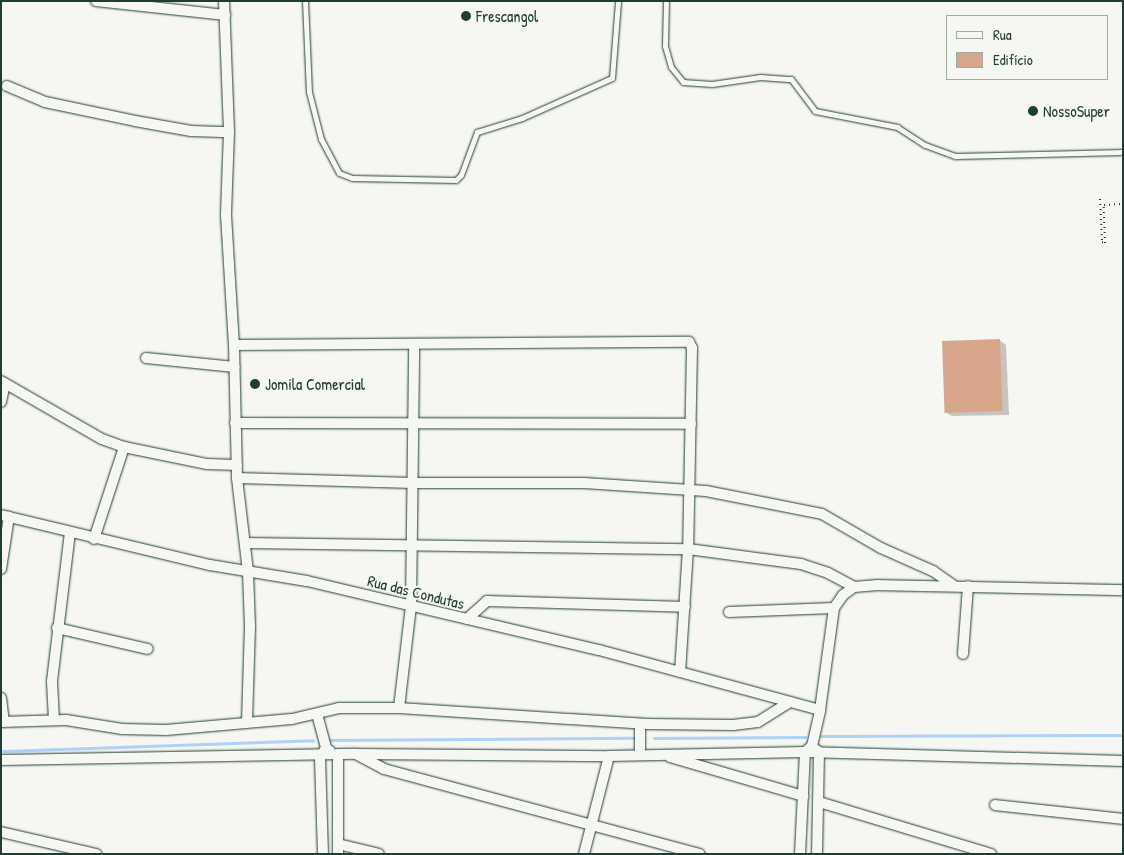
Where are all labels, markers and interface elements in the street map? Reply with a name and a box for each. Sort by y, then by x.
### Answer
place label: Frescangol [476,6,538,26]
marker: Frescangol [460,10,472,22]
legend [946,15,1109,80]
text: Rua [993,24,1012,45]
text: Edifício [993,49,1033,70]
place label: NossoSuper [1043,101,1110,121]
marker: NossoSuper [1027,105,1039,117]
place label: Jomila Comercial [265,374,365,394]
marker: Jomila Comercial [249,378,261,390]
street label: Rua das Condutas [366,571,466,613]

